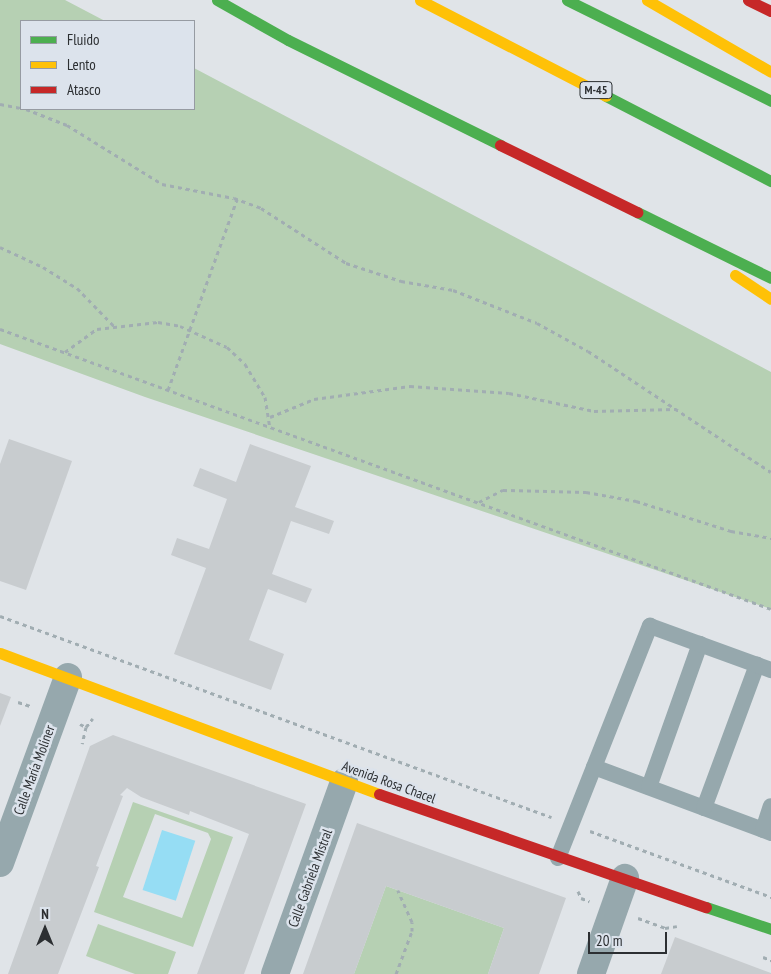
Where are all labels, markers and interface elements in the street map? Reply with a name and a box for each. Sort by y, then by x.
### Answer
legend [20,20,195,110]
text: Fluido [67,30,99,49]
text: Lento [67,55,96,74]
text: Atasco [67,80,101,99]
road number: M-45 [578,80,614,100]
street label: Calle María Moliner [10,723,58,817]
street label: Avenida Rosa Chacel [340,757,438,807]
street label: Calle Gabriela Mistral [284,827,336,929]
north arrow [20,904,70,954]
text: N [41,905,49,923]
scale bar [591,922,670,954]
text: 20 m [596,931,622,950]

